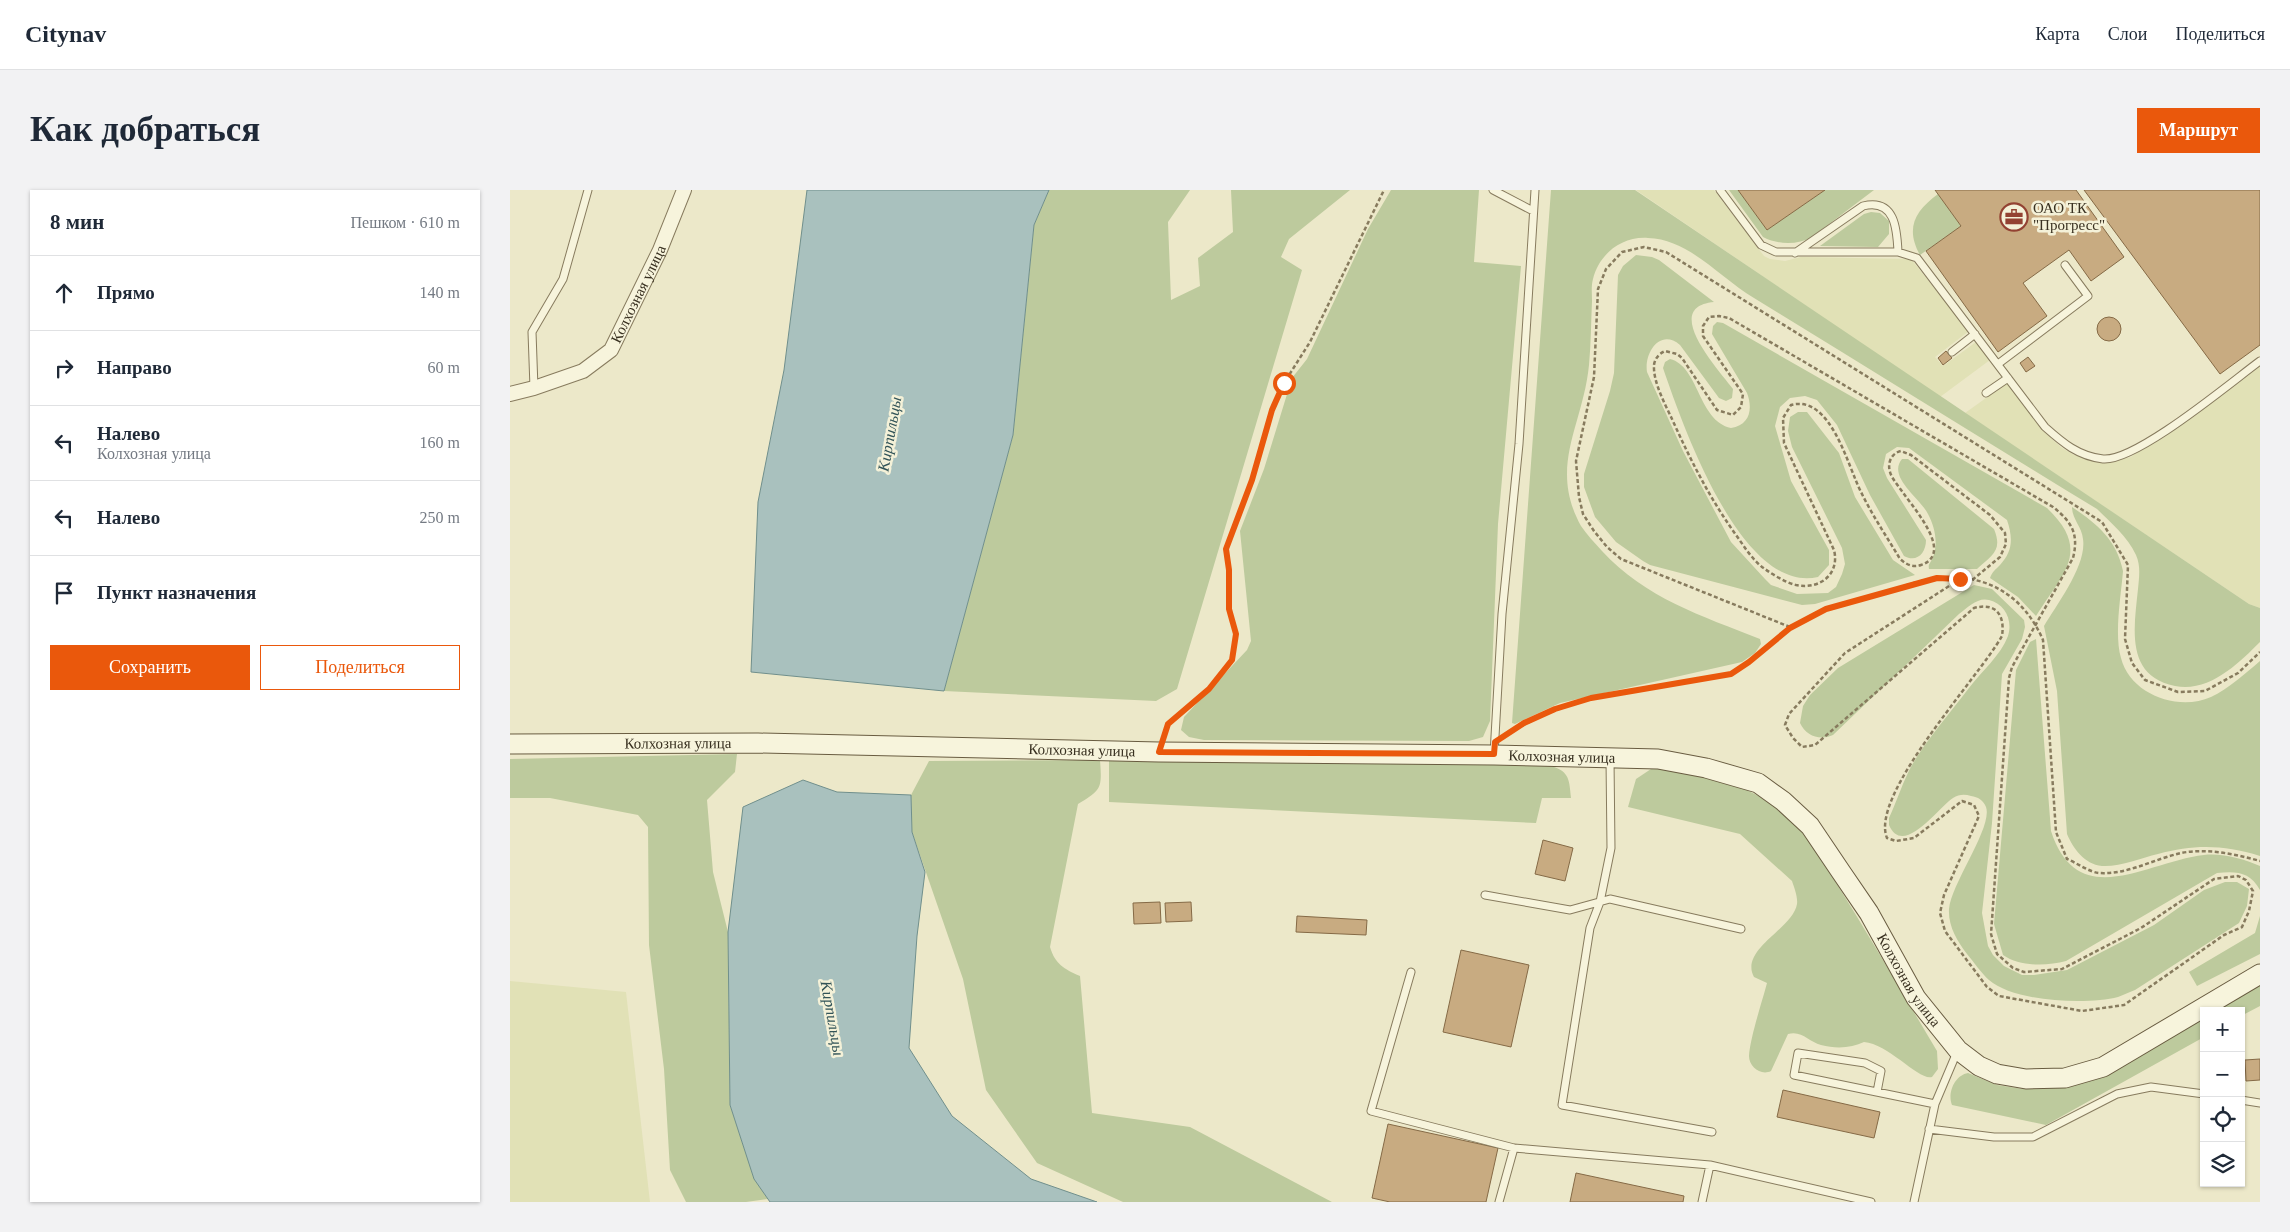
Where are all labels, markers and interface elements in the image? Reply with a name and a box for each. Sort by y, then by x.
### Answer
text: Citynav [25,21,106,47]
text: Карта [2035,24,2080,44]
text: Слои [2108,24,2147,44]
text: Поделиться [2175,24,2265,44]
button: Маршрут [2137,108,2260,153]
text: Как добраться [30,110,260,149]
place label: ОАО ТК "Прогресс" [2033,200,2105,233]
office icon: ОАО ТК "Прогресс" [1999,202,2029,232]
text: 8 мин [50,210,104,234]
text: Пешком · 610 m [350,214,460,231]
street label: Колхозная улица [608,243,669,345]
icon: ahead [50,279,78,307]
text: Прямо [97,282,155,303]
text: 140 m [420,284,460,301]
icon: right [50,354,78,382]
text: Направо [97,357,172,378]
text: 60 m [428,359,460,376]
route start [1273,372,1296,395]
water label: Кирпильцы [874,395,905,474]
text: Налево [97,423,160,444]
icon: left [50,429,78,457]
text: 160 m [420,434,460,451]
text: Колхозная улица [97,445,211,462]
icon: left [50,504,78,532]
text: Налево [97,507,160,528]
text: 250 m [420,509,460,526]
route end [1949,568,1972,591]
icon: arrive [50,579,78,607]
text: Пункт назначения [97,582,256,603]
button: Сохранить [50,645,250,690]
button: Поделиться [260,645,460,690]
street label: Колхозная улица [625,735,732,752]
street label: Колхозная улица [1028,741,1136,759]
street label: Колхозная улица [1508,747,1616,766]
street label: Колхозная улица [1874,931,1944,1030]
water label: Кирпильцы [816,978,847,1057]
map controls [2200,1007,2245,1187]
button: + [2200,1007,2245,1052]
button: − [2200,1052,2245,1097]
button: locate [2200,1097,2245,1142]
button: layers [2200,1142,2245,1187]

